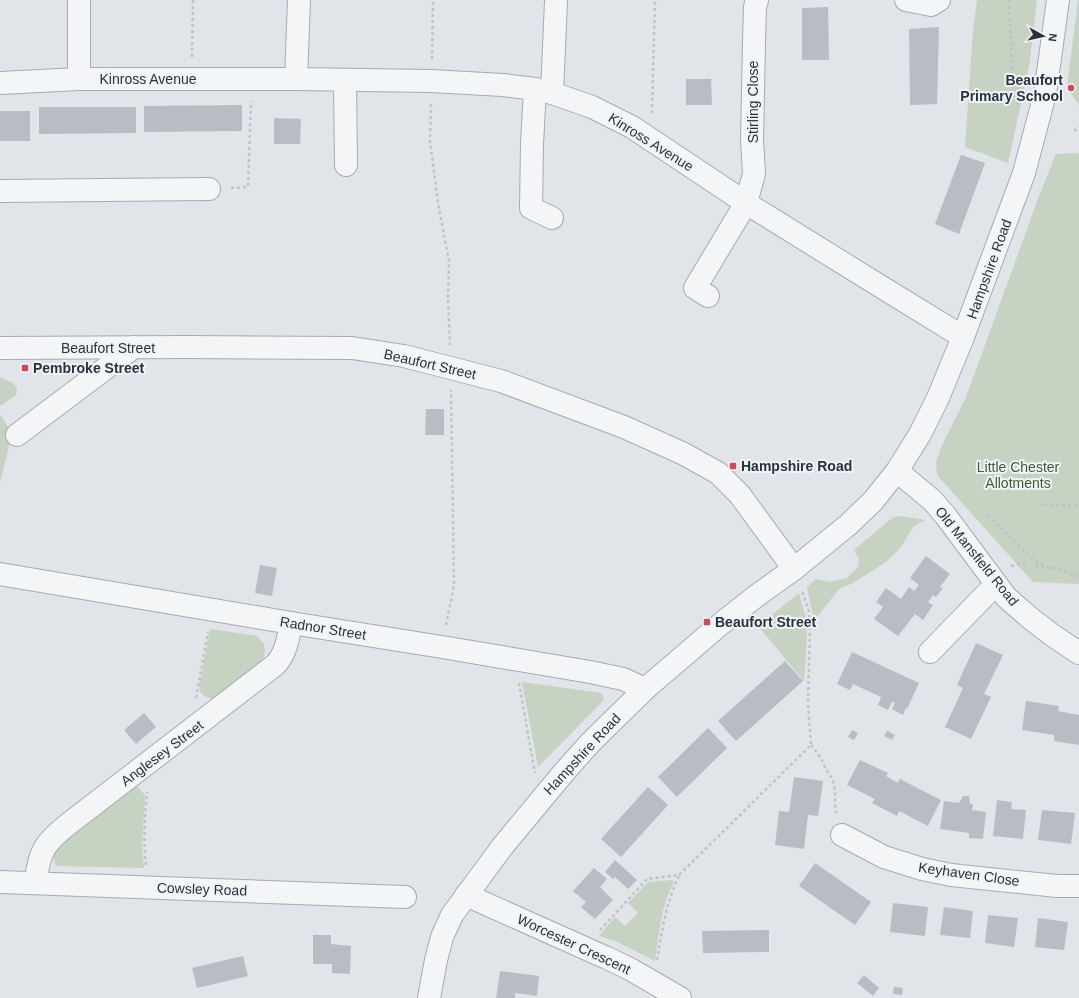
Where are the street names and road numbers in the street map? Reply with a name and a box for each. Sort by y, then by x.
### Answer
street label: Stirling Close [745,61,761,143]
street label: Kinross Avenue [99,71,197,87]
street label: Kinross Avenue [606,110,697,175]
street label: Hampshire Road [964,217,1014,321]
street label: Beaufort Street [61,340,155,356]
street label: Beaufort Street [382,346,478,382]
street label: Old Mansfield Road [932,503,1022,609]
street label: Radnor Street [279,613,367,643]
street label: Hampshire Road [540,710,624,798]
street label: Anglesey Street [118,717,206,789]
street label: Keyhaven Close [917,859,1021,889]
street label: Cowsley Road [157,879,247,899]
street label: Worcester Crescent [515,911,633,977]

